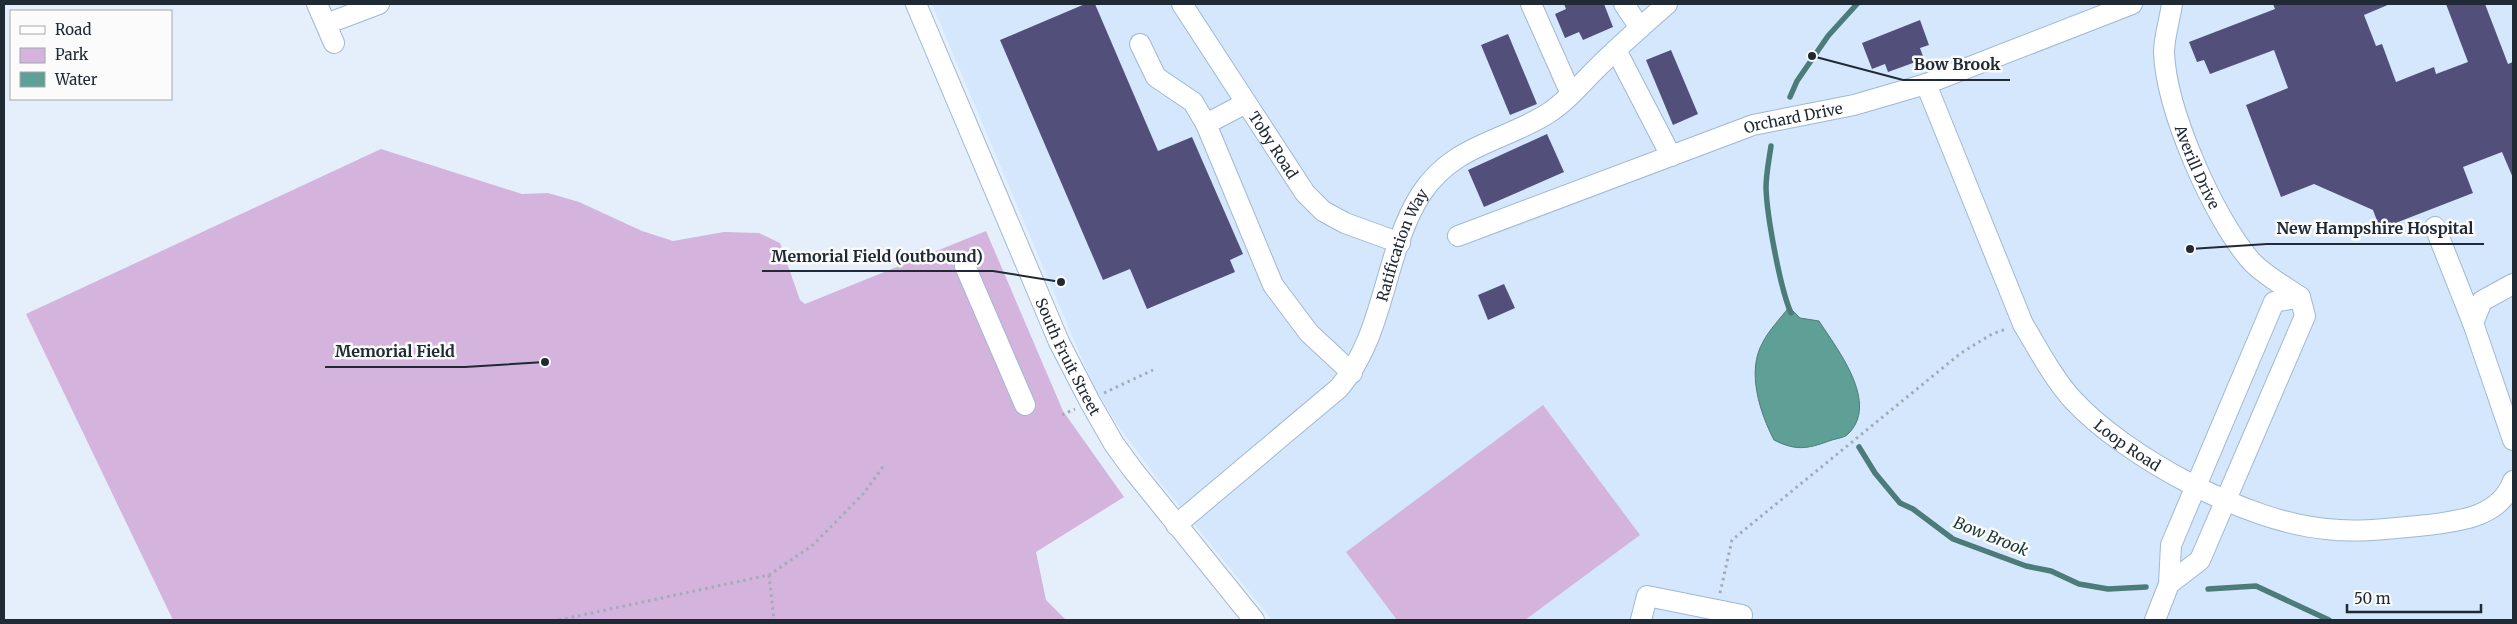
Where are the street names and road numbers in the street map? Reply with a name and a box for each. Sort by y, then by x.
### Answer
street label: Orchard Drive [1741,98,1844,137]
street label: Toby Road [1245,108,1302,182]
street label: Averill Drive [2171,121,2224,212]
street label: Ratification Way [1372,185,1432,304]
street label: South Fruit Street [1032,295,1105,419]
street label: Loop Road [2091,415,2164,475]

